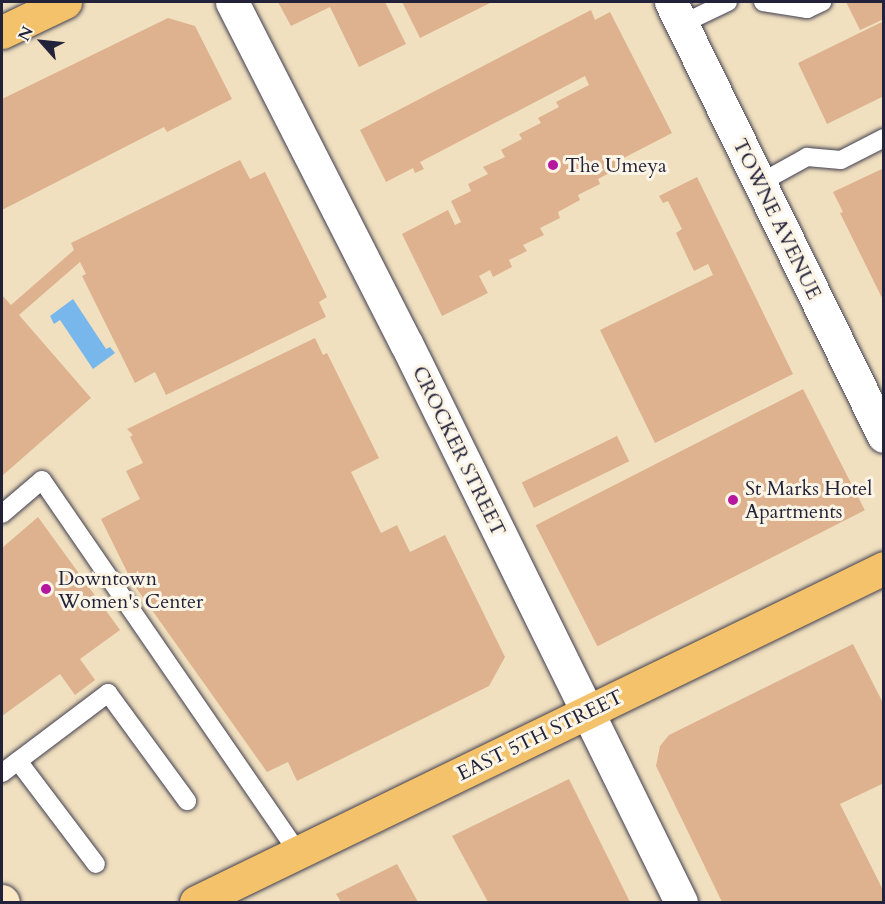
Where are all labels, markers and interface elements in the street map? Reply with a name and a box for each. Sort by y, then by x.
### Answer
north arrow [12,12,72,72]
text: N [13,23,39,45]
street label: TOWNE AVENUE [728,135,826,303]
place label: The Umeya [565,153,667,177]
marker: The Umeya [546,158,560,172]
street label: CROCKER STREET [407,362,511,540]
place label: St Marks Hotel Apartments [745,476,872,523]
marker: St Marks Hotel Apartments [726,493,740,507]
place label: Downtown Women's Center [58,566,203,613]
marker: Downtown Women's Center [39,582,53,596]
street label: EAST 5TH STREET [453,684,627,786]

